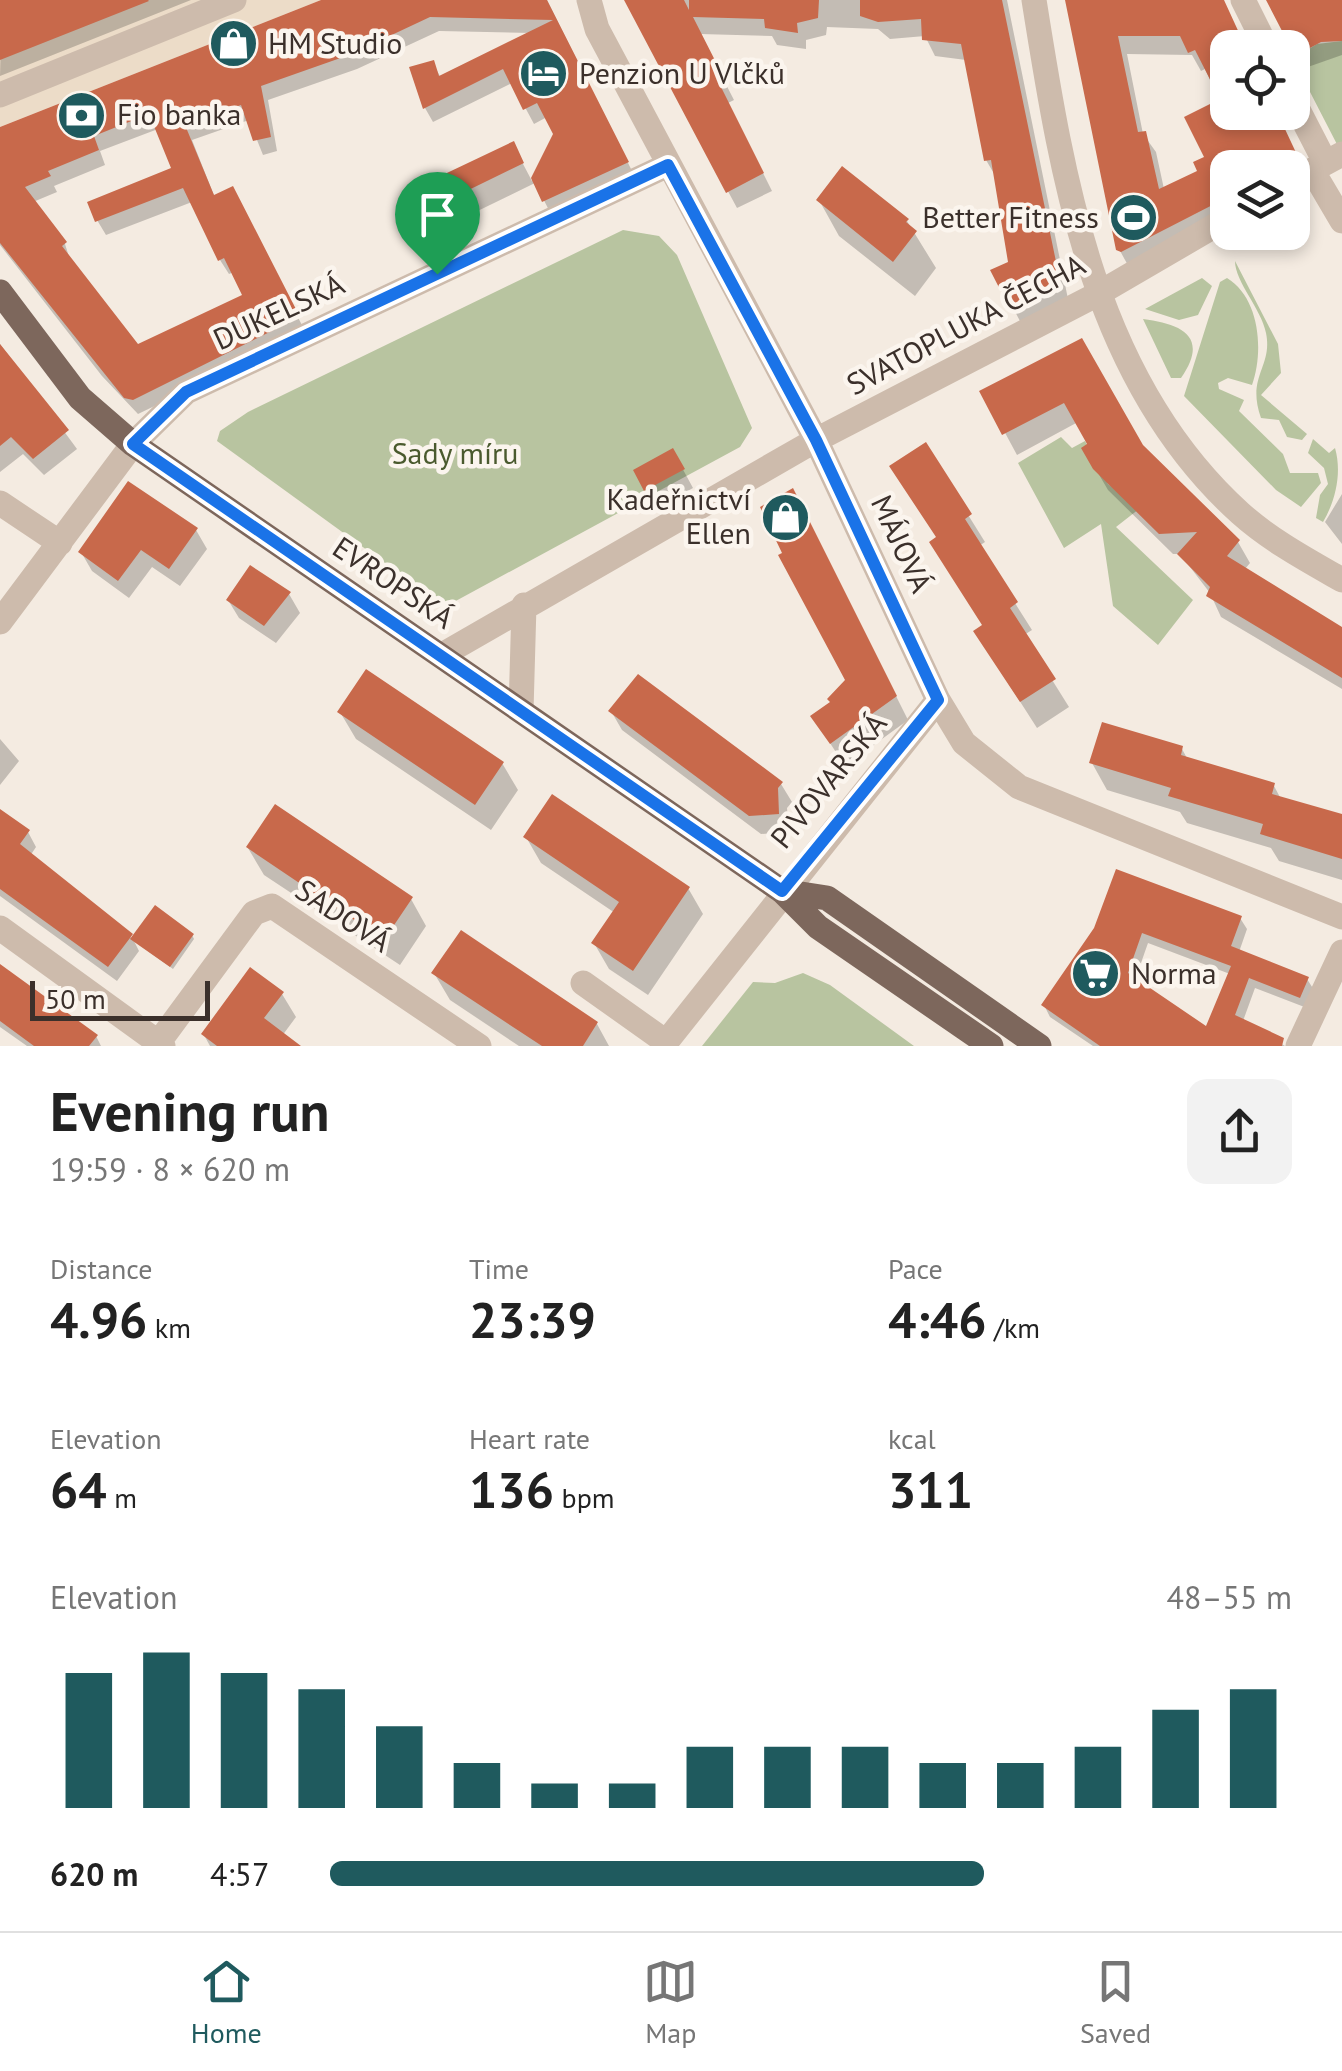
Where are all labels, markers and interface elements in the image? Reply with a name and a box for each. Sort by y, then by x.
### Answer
shop icon: HM Studio [207,18,259,70]
place label: HM Studio [268,23,402,62]
map controls [1210,30,1310,250]
button: locate [1210,30,1310,130]
hotel icon: Penzion U Vlčků [518,48,570,100]
place label: Penzion U Vlčků [579,53,785,92]
bank icon: Fio banka [56,89,108,141]
place label: Fio banka [117,94,241,133]
button: layers [1210,150,1310,250]
pin [395,172,480,275]
icon: arrive [410,187,465,242]
sports icon: Better Fitness [1108,192,1160,244]
place label: Better Fitness [922,197,1099,236]
street label: SVATOPLUKA ČECHA [839,244,1092,403]
street label: DUKELSKÁ [207,263,350,358]
park label: Sady míru [392,433,518,472]
place label: Kadeřnictví Ellen [606,479,751,552]
street label: MÁJOVÁ [863,488,942,599]
shop icon: Kadeřnictví Ellen [760,491,812,543]
street label: EVROPSKÁ [326,527,462,637]
street label: PIVOVARSKÁ [761,704,895,856]
street label: SADOVÁ [289,869,399,960]
supermarket icon: Norma [1070,948,1122,1000]
place label: Norma [1131,953,1217,992]
scale bar [30,976,210,1020]
text: 50 m [45,980,106,1017]
text: Evening run [50,1075,330,1146]
button: share [1187,1079,1292,1184]
text: 19:59 · 8 × 620 m [50,1148,290,1190]
text: Distance [50,1250,153,1287]
text: Time [469,1250,529,1287]
text: Pace [888,1250,943,1287]
text: 4.96 [50,1287,147,1352]
text: 23:39 [469,1287,596,1352]
text: 4:46 [888,1287,987,1352]
text: km [147,1309,191,1346]
text: /km [987,1309,1040,1346]
text: Elevation [50,1420,162,1457]
text: Heart rate [469,1420,590,1457]
text: kcal [888,1420,936,1457]
text: 64 [50,1457,107,1522]
text: 136 [469,1457,554,1522]
text: 311 [888,1457,973,1522]
text: m [107,1479,137,1516]
text: bpm [554,1479,615,1516]
text: Elevation [50,1576,177,1618]
text: 48–55 m [1167,1576,1292,1618]
text: 620 m [50,1853,138,1895]
text: 4:57 [210,1853,269,1895]
tab: Home [191,1954,262,2051]
tab: Map [643,1954,698,2051]
tab: Saved [1080,1954,1151,2051]

